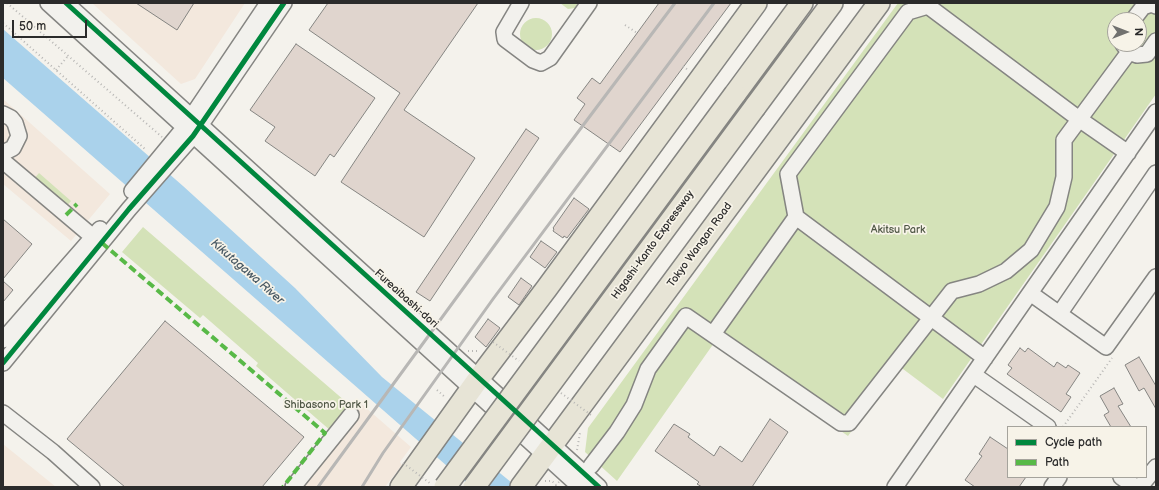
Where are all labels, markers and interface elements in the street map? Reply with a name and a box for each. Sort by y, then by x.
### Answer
scale bar [14,12,89,38]
north arrow [1107,12,1147,52]
text: 50 m [19,19,46,34]
text: N [1132,28,1145,36]
street label: Higashi-Kanto Expressway [609,188,697,302]
street label: Tokyo Wangan Road [665,200,735,290]
park label: Akitsu Park [871,223,925,237]
water label: Kikutagawa River [207,236,287,308]
street label: Fureaibashi-dori [371,267,441,331]
park label: Shibasono Park 1 [284,398,368,412]
legend [1007,426,1147,478]
text: Cycle path [1045,435,1102,450]
text: Path [1045,455,1069,470]

